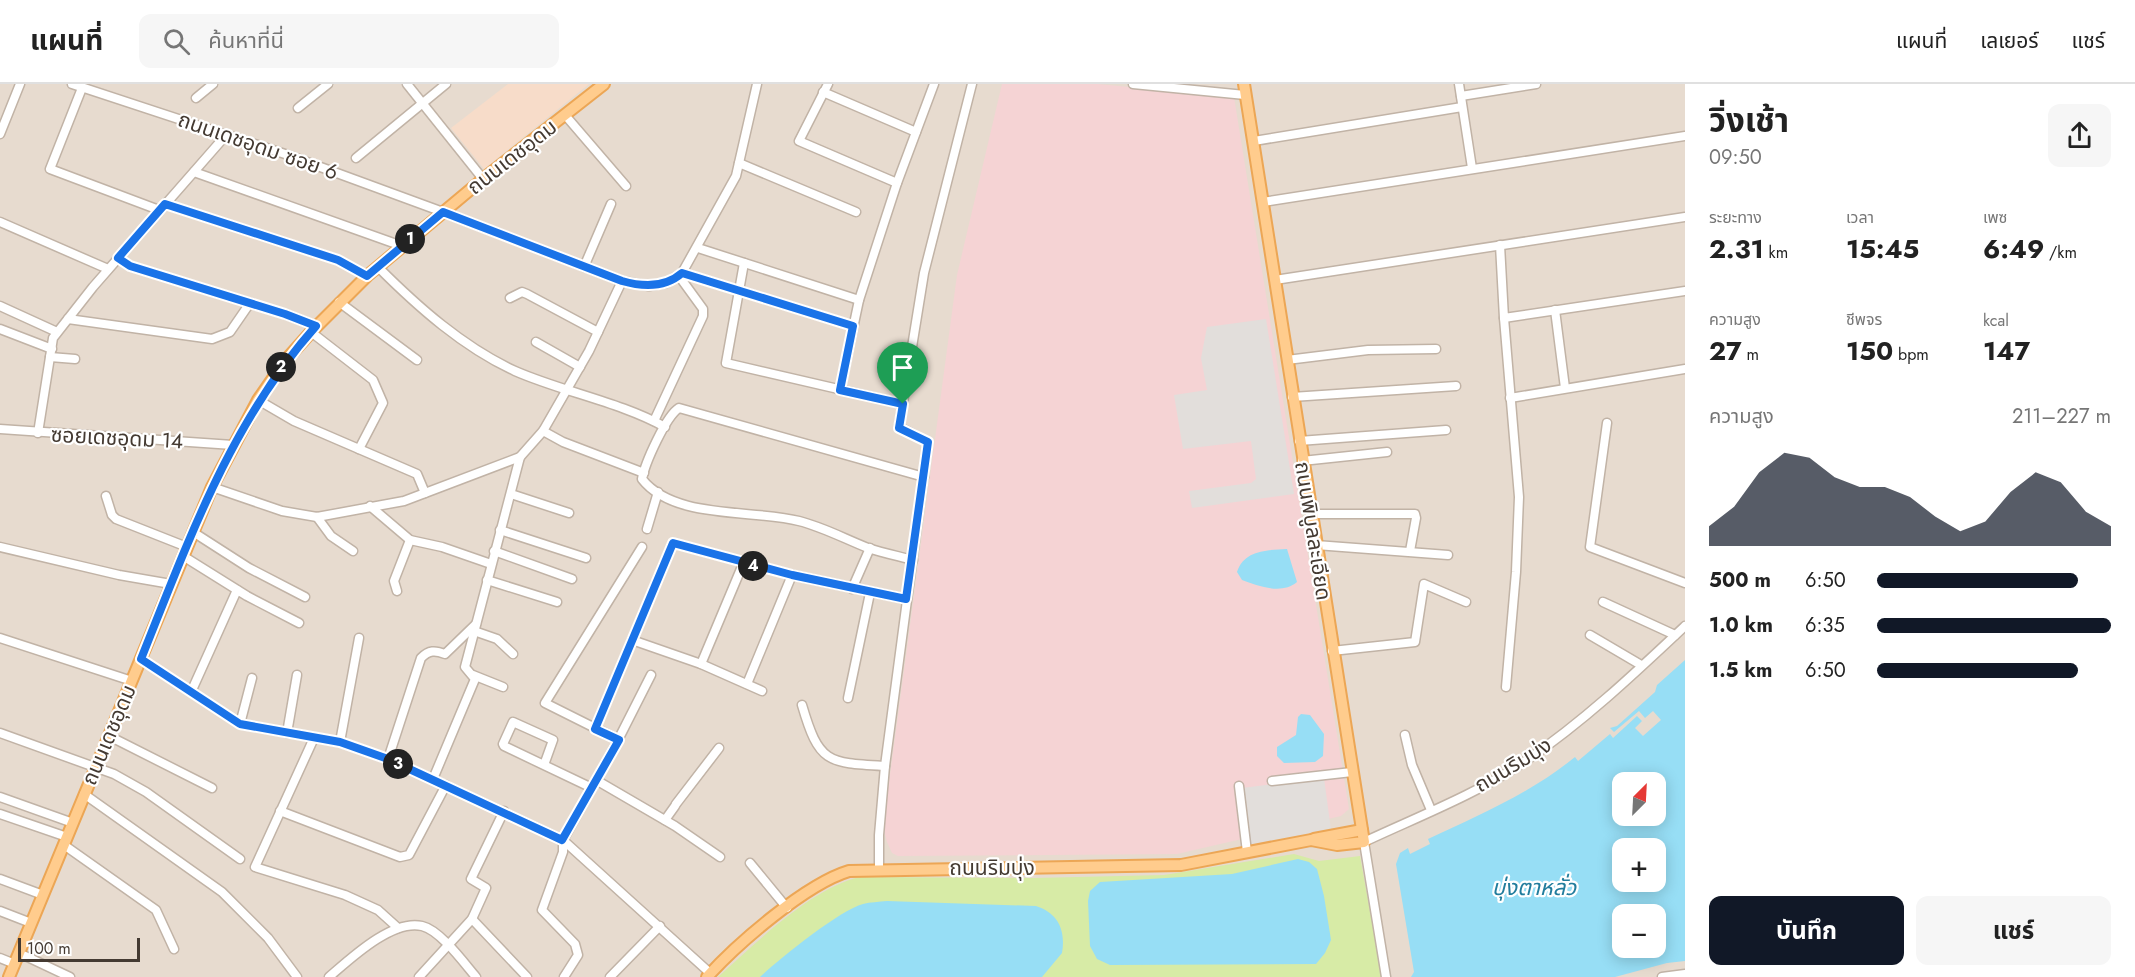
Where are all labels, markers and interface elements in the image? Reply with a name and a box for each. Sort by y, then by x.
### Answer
search box [139,14,559,68]
text: แผนที่ [30,20,103,61]
text: ค้นหาที่นี่ [208,24,284,56]
icon: search [160,25,193,58]
text: แผนที่ [1896,26,1947,56]
text: เลเยอร์ [1980,26,2039,56]
text: แชร์ [2072,26,2105,56]
text: วิ่งเช้า [1709,97,1789,144]
button: share [2048,104,2111,167]
street label: ถนนเดชอุดม ซอย 6 [174,105,342,187]
street label: ถนนเดชอุดม [461,112,563,202]
text: 09:50 [1709,143,1762,172]
text: ระยะทาง [1709,206,1762,229]
text: เวลา [1846,206,1874,229]
text: เพซ [1983,206,2007,229]
pin: 1 [395,224,425,254]
text: 1 [406,227,414,250]
text: 2.31 [1709,230,1764,268]
text: 15:45 [1846,230,1919,268]
text: 6:49 [1983,230,2044,268]
text: km [1764,241,1788,264]
text: /km [2044,241,2077,264]
text: ความสูง [1709,308,1761,331]
text: ชีพจร [1846,308,1882,331]
text: kcal [1983,309,2009,332]
text: 27 [1709,332,1742,370]
text: 150 [1846,332,1893,370]
text: 147 [1983,332,2030,370]
pin [877,342,928,404]
text: m [1742,343,1759,366]
text: bpm [1893,343,1929,366]
icon: arrive [886,351,919,384]
pin: 2 [266,352,296,382]
text: 2 [276,355,286,378]
text: ความสูง [1709,402,1774,431]
text: 211–227 m [2012,402,2111,431]
street label: ซอยเดชอุดม 14 [50,420,184,456]
street label: ถนนพิบูลละเอียด [1287,459,1339,603]
pin: 4 [738,551,768,581]
text: 4 [747,554,759,577]
text: 500 m [1709,566,1771,595]
text: 6:50 [1805,566,1846,595]
text: 1.0 km [1709,611,1773,640]
text: 6:35 [1805,611,1845,640]
text: 1.5 km [1709,656,1772,685]
text: 6:50 [1805,656,1846,685]
street label: ถนนเดชอุดม [74,680,144,790]
street label: ถนนริมบุ่ง [1469,730,1557,800]
pin: 3 [383,749,413,779]
text: 3 [393,752,403,775]
north arrow [1612,772,1666,826]
map controls [1612,772,1666,958]
button: + [1612,838,1666,892]
street label: ถนนริมบุ่ง [949,853,1035,883]
water label: บุ่งตาหลั่ว [1492,871,1577,903]
button: บันทึก [1709,896,1904,965]
button: แชร์ [1916,896,2111,965]
button: − [1612,904,1666,958]
scale bar [18,935,140,962]
text: 100 m [27,937,71,960]

